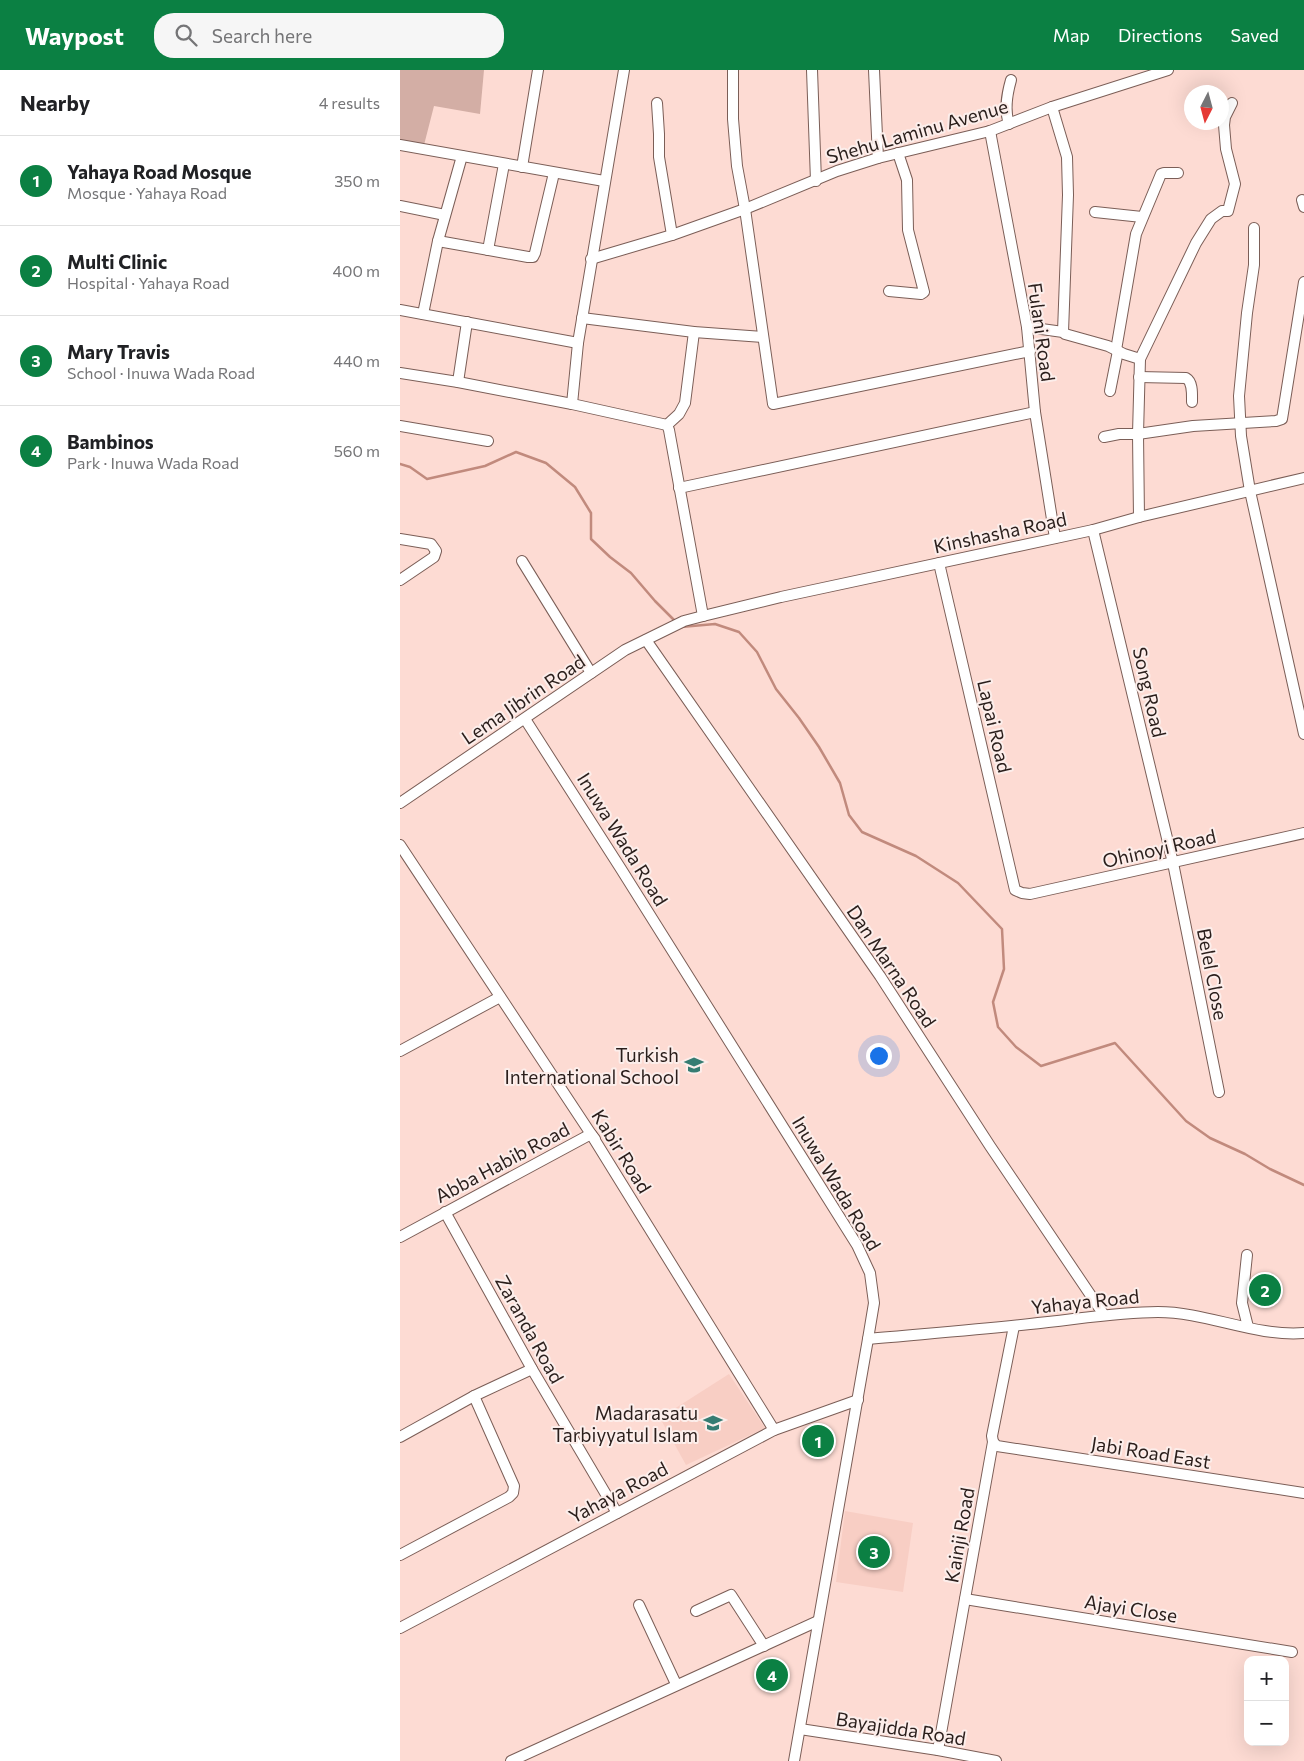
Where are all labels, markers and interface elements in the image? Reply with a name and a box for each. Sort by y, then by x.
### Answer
search box [154,13,504,58]
text: Waypost [25,21,124,50]
icon: search [172,21,200,49]
text: Search here [212,24,312,47]
text: Map [1053,24,1090,46]
text: Directions [1118,24,1202,46]
text: Saved [1230,24,1279,46]
north arrow [1184,85,1229,130]
text: Nearby [20,90,90,115]
text: 4 results [319,93,380,112]
street label: Shehu Laminu Avenue [823,94,1011,168]
text: Yahaya Road Mosque [67,160,251,183]
text: 1 [32,171,40,190]
text: 350 m [334,171,380,190]
text: Mosque · Yahaya Road [67,183,227,202]
text: Multi Clinic [67,250,167,273]
text: 2 [31,261,41,280]
text: 400 m [332,261,380,280]
text: Hospital · Yahaya Road [67,273,230,292]
street label: Fulani Road [1024,281,1060,383]
text: Mary Travis [67,340,170,363]
text: 3 [31,351,41,370]
text: 440 m [333,351,380,370]
text: School · Inuwa Wada Road [67,363,255,382]
text: Bambinos [67,430,154,453]
text: 4 [31,441,41,460]
text: 560 m [334,441,380,460]
text: Park · Inuwa Wada Road [67,453,239,472]
street label: Kinshasha Road [931,507,1069,557]
street label: Song Road [1128,645,1172,739]
street label: Lema Jibrin Road [457,649,589,749]
street label: Lapai Road [973,677,1017,775]
street label: Inuwa Wada Road [573,768,673,910]
street label: Ohinoyi Road [1100,824,1218,872]
street label: Dan Marna Road [843,900,941,1032]
street label: Belel Close [1193,926,1233,1022]
place label: Turkish International School [504,1043,679,1088]
your location [866,1043,892,1069]
school or university icon: Turkish International School [683,1054,705,1076]
street label: Kabir Road [587,1105,657,1197]
street label: Inuwa Wada Road [788,1112,886,1254]
street label: Abba Habib Road [431,1117,573,1207]
street label: Zaranda Road [491,1271,569,1387]
pin: 2 [1249,1271,1281,1309]
street label: Yahaya Road [1030,1284,1140,1318]
place label: Madarasatu Tarbiyyatul Islam [552,1401,698,1446]
school or university icon: Madarasatu Tarbiyyatul Islam [702,1412,724,1434]
pin: 1 [802,1422,834,1460]
street label: Jabi Road East [1090,1431,1213,1473]
street label: Yahaya Road [565,1456,671,1528]
street label: Kainji Road [939,1486,979,1584]
pin: 3 [858,1533,890,1571]
street label: Ajayi Close [1083,1589,1179,1627]
pin: 4 [756,1656,788,1694]
map controls [1244,1656,1289,1746]
button: + [1244,1656,1289,1701]
button: − [1244,1701,1289,1746]
street label: Bayajidda Road [834,1706,968,1750]

